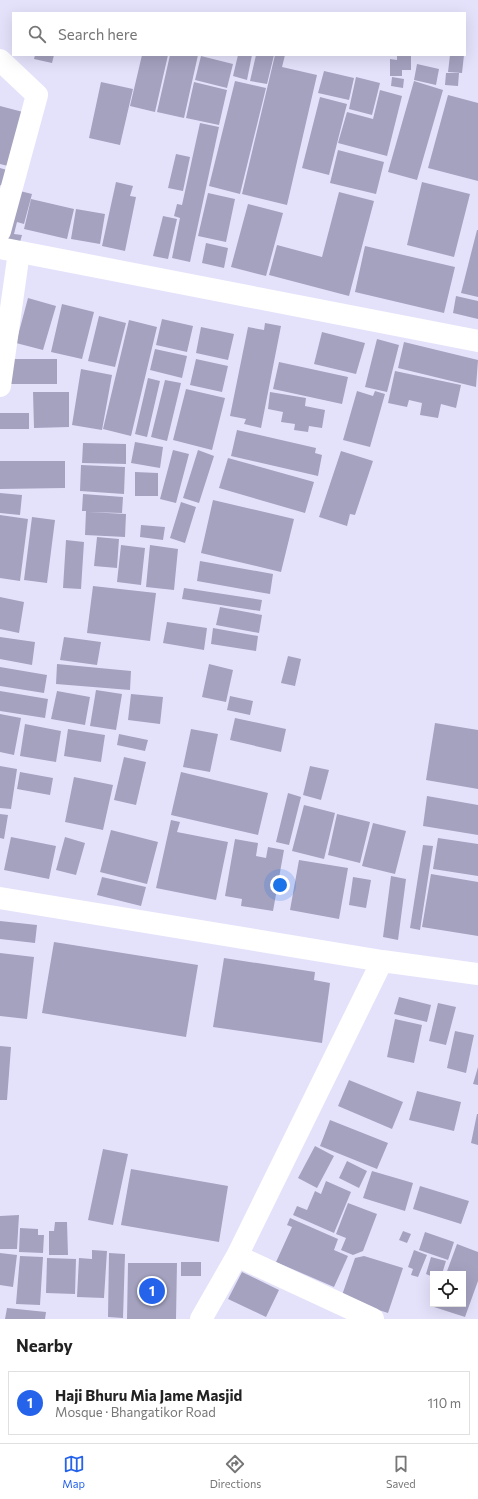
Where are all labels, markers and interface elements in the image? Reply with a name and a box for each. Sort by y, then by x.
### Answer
search box [12,12,466,56]
icon: search [26,23,48,45]
text: Search here [58,25,137,43]
your location [270,875,290,895]
map controls [430,1271,466,1307]
button: locate [430,1271,466,1307]
pin: 1 [139,1276,165,1306]
text: Nearby [16,1335,73,1356]
text: Haji Bhuru Mia Jame Masjid [55,1386,242,1404]
text: 1 [27,1395,33,1411]
text: 110 m [428,1395,461,1411]
text: Mosque · Bhangatikor Road [55,1404,216,1420]
tab: Map [62,1453,85,1490]
tab: Directions [210,1453,261,1490]
tab: Saved [386,1453,416,1490]

